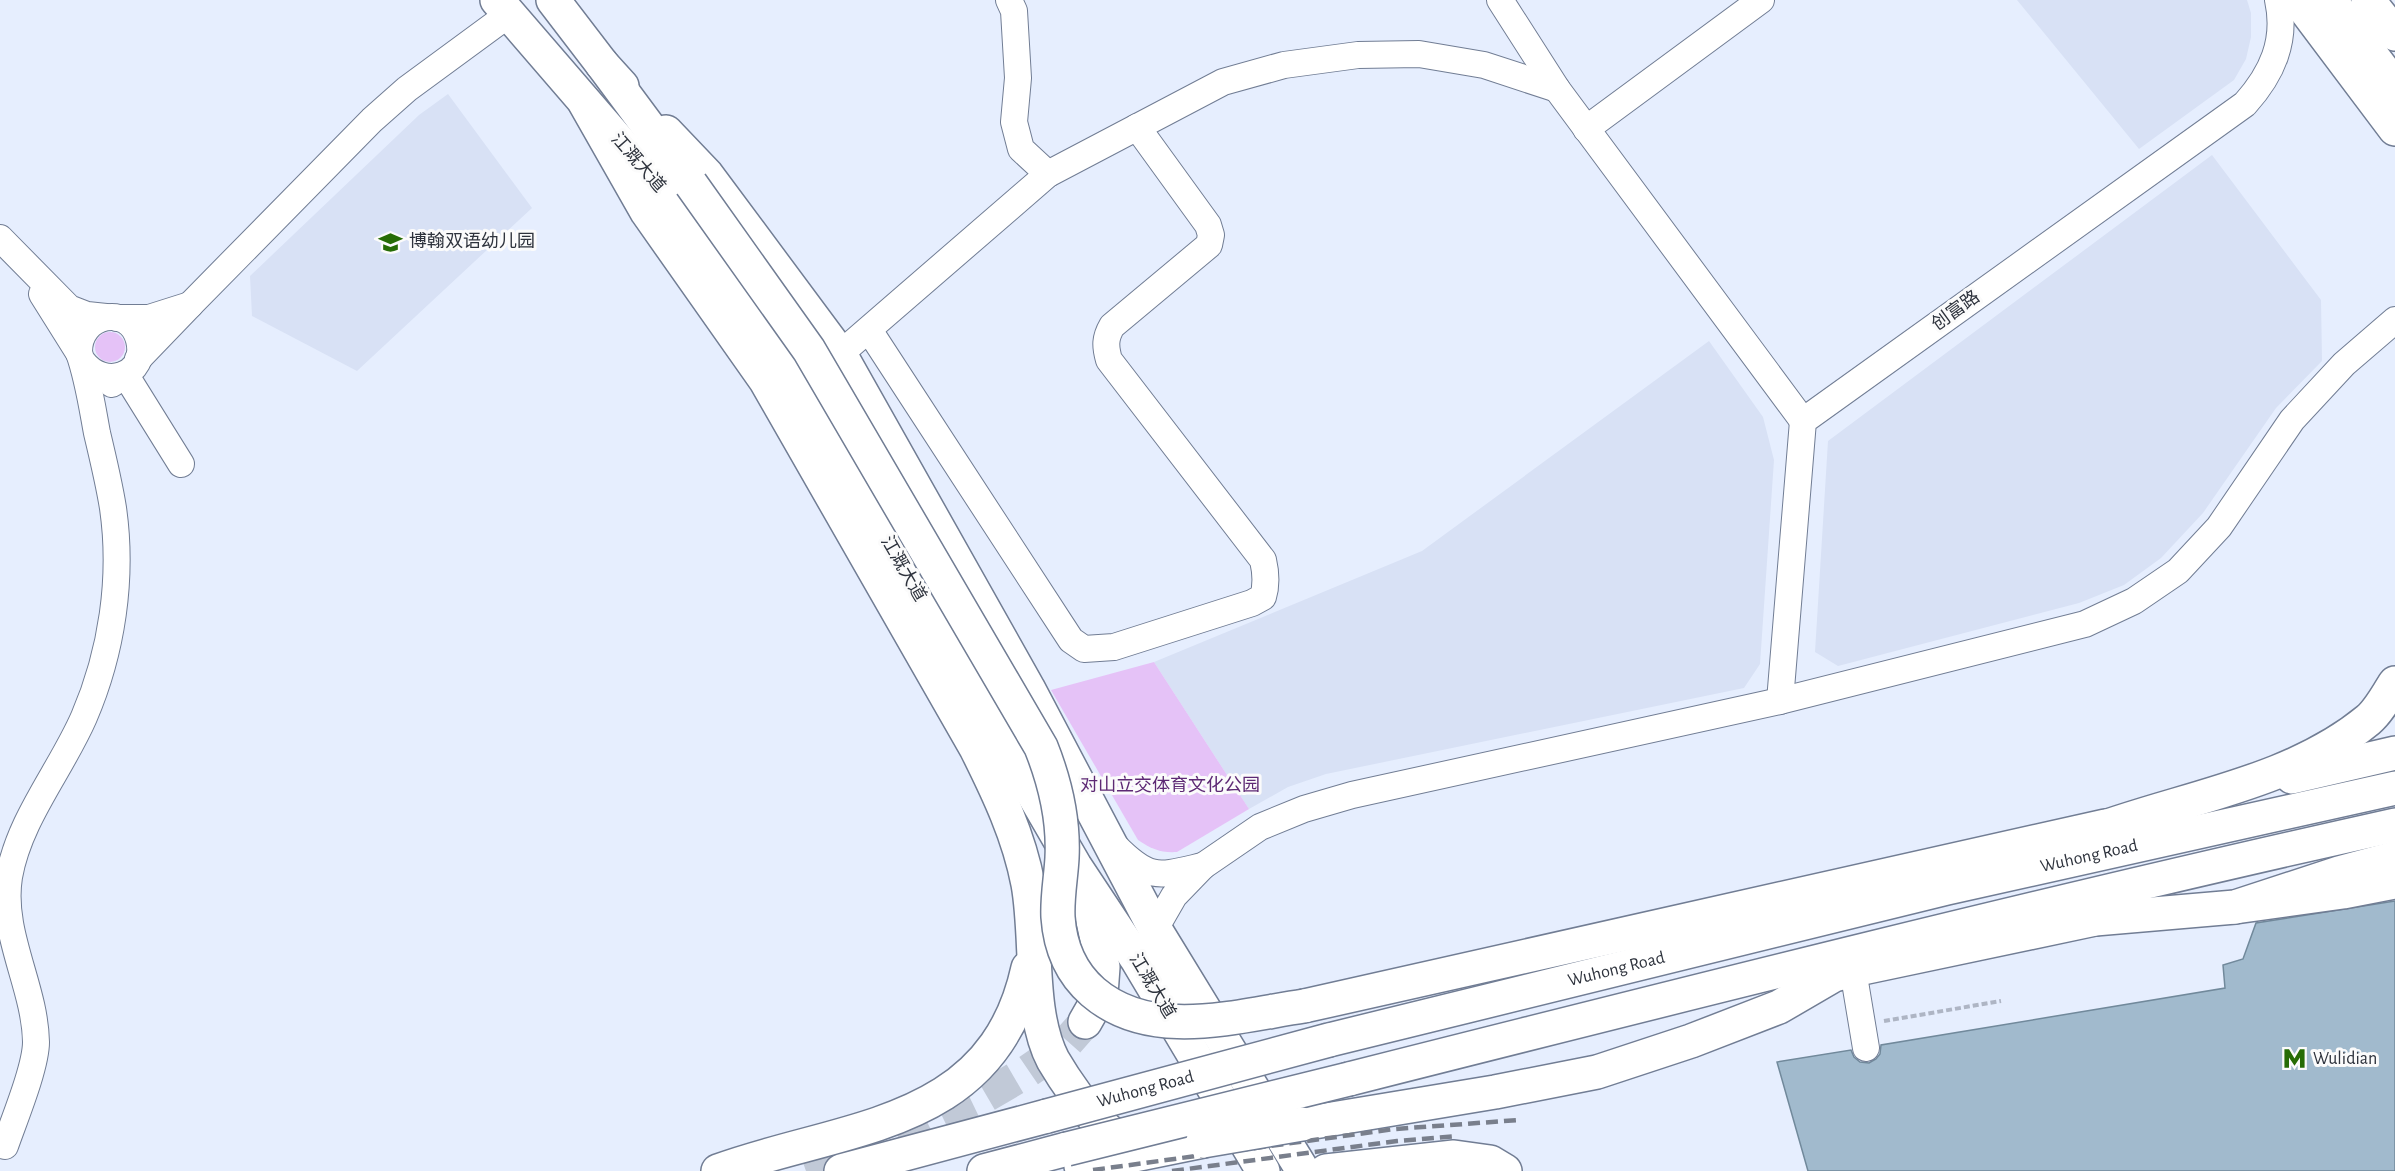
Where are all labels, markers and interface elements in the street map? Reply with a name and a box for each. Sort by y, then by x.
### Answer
street label: 江溉大道 [608,129,670,196]
school or university icon: 博翰双语幼儿园 [378,229,404,255]
place label: 博翰双语幼儿园 [409,231,535,251]
street label: 创富路 [1928,286,1983,334]
street label: 江溉大道 [877,532,931,605]
park label: 对山立交体育文化公园 [1080,775,1260,795]
street label: Wuhong Road [2039,837,2140,876]
street label: 江溉大道 [1126,949,1180,1021]
street label: Wuhong Road [1566,949,1667,990]
metro station icon: Wulidian [2282,1046,2308,1072]
place label: Wulidian [2313,1050,2377,1068]
street label: Wuhong Road [1095,1068,1196,1111]

